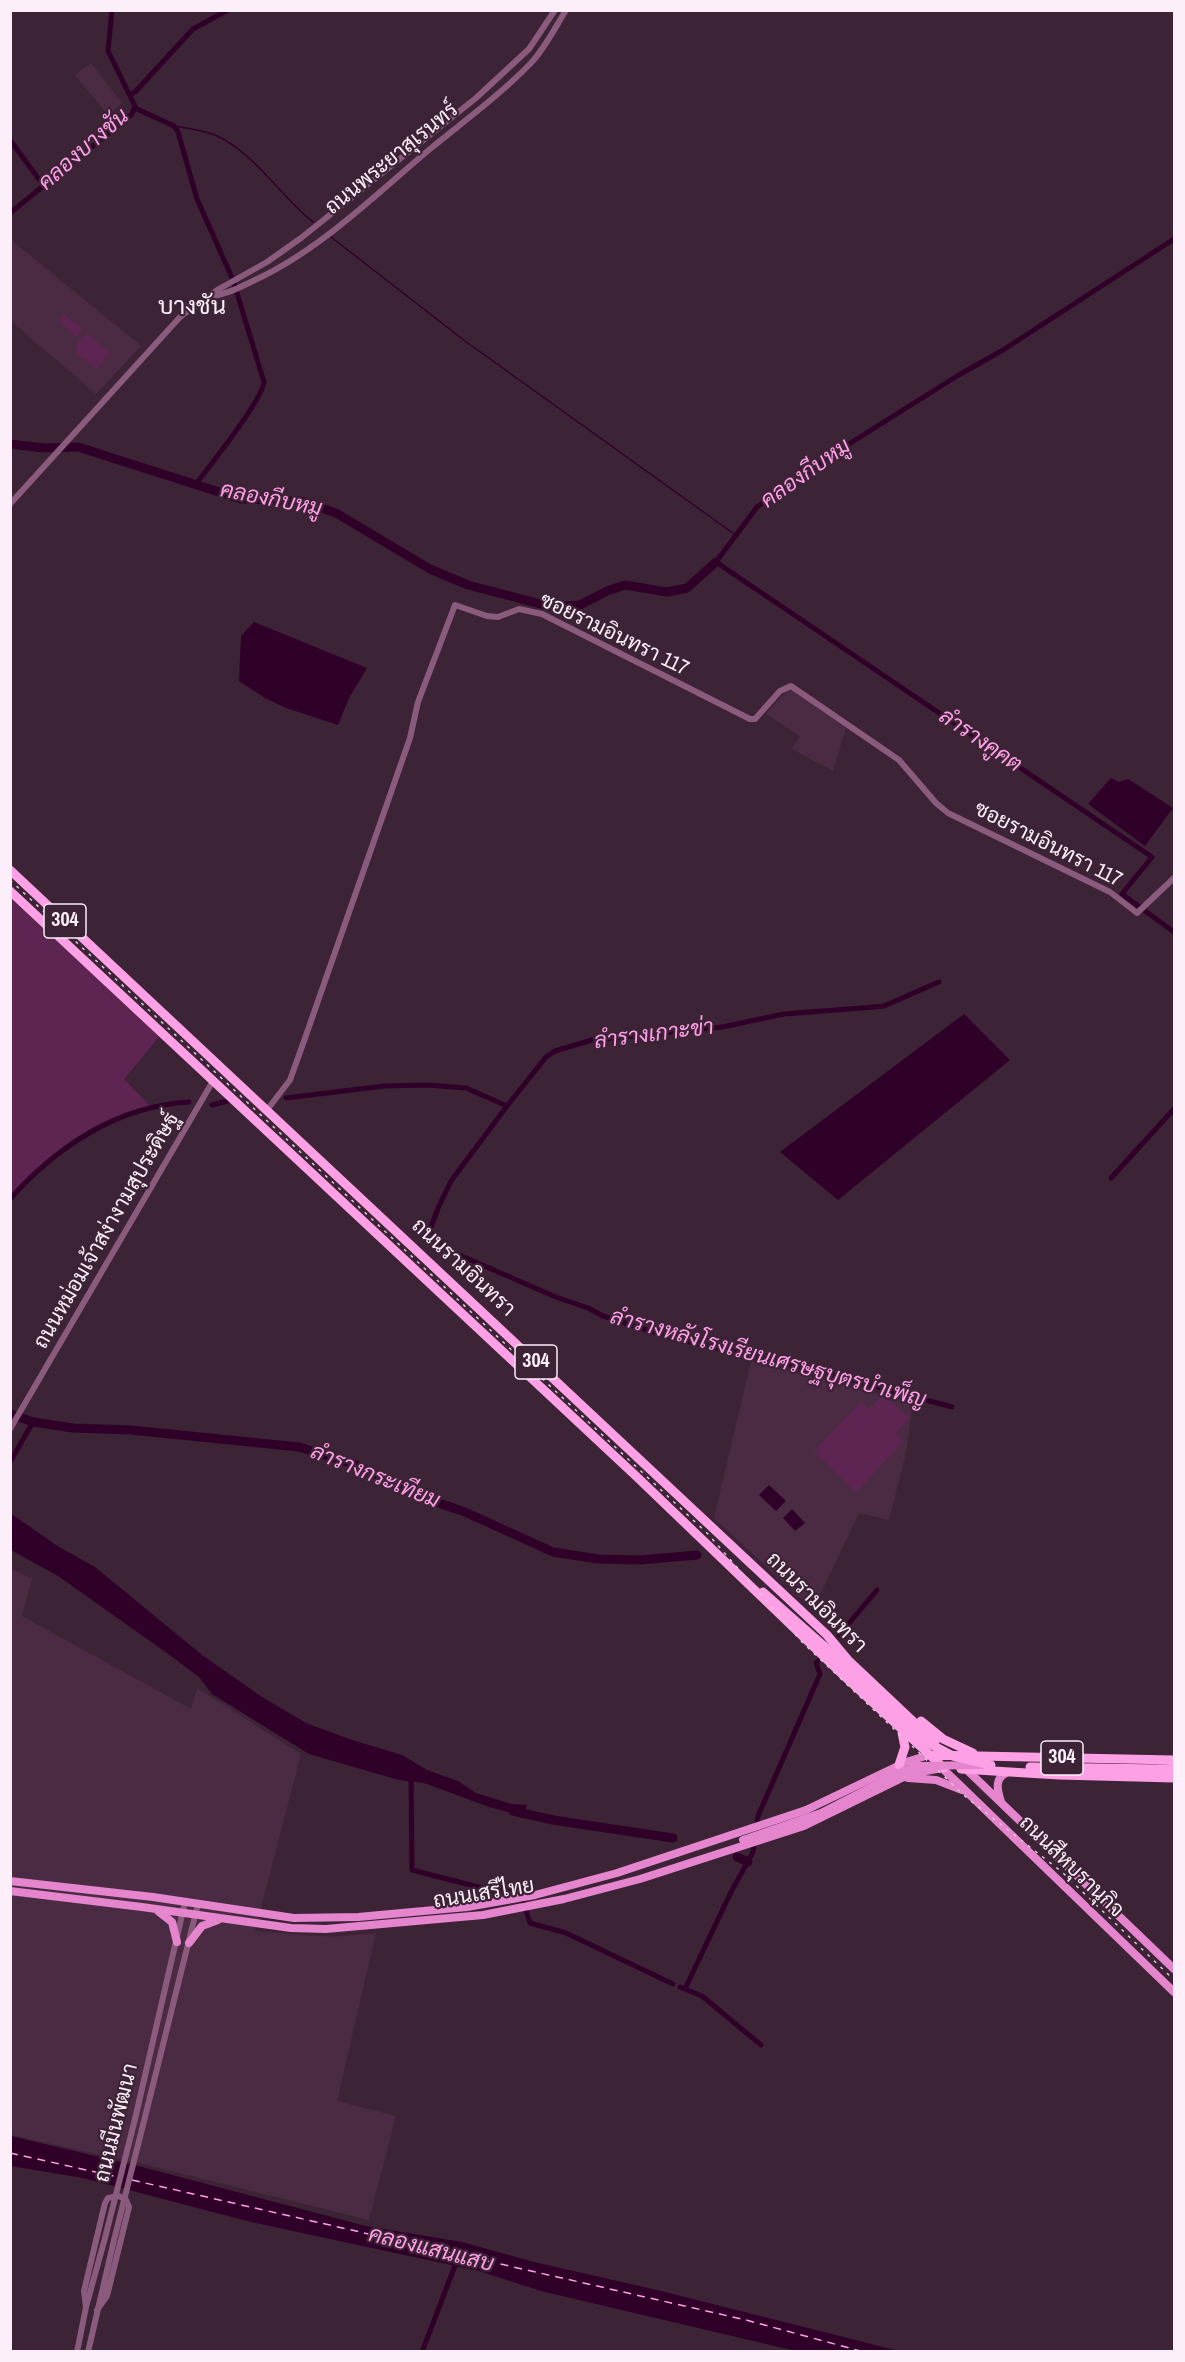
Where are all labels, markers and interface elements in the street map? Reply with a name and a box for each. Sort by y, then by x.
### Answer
street label: ถนนพระยาสุเรนทร์ [320,98,464,220]
water label: คลองบางชัน [33,104,135,196]
district label: บางชัน [158,294,226,322]
water label: คลองกีบหมู [756,434,856,514]
water label: คลองกีบหมู [218,477,324,523]
street label: ซอยรามอินทรา 117 [535,588,693,682]
water label: ลำรางคูคต [933,704,1027,778]
street label: ซอยรามอินทรา 117 [970,797,1126,893]
road number: 304 [44,904,86,938]
water label: ลำรางเกาะข่า [593,1015,715,1055]
street label: ถนนหม่อมเจ้าสง่างามสุประดิษฐ์ [29,1108,185,1354]
street label: ถนนรามอินทรา [406,1214,520,1322]
water label: ลำรางหลังโรงเรียนเศรษฐบุตรบำเพ็ญ [607,1304,929,1414]
road number: 304 [515,1345,557,1379]
water label: ลำรางกระเทียม [306,1439,444,1515]
street label: ถนนรามอินทรา [760,1547,872,1659]
road number: 304 [1041,1741,1083,1775]
street label: ถนนสีหบุรานุกิจ [1013,1811,1129,1923]
street label: ถนนเสรีไทย [432,1874,536,1914]
street label: ถนนมีนพัฒนา [90,2061,144,2185]
water label: คลองแสนแสบ [366,2222,496,2278]

